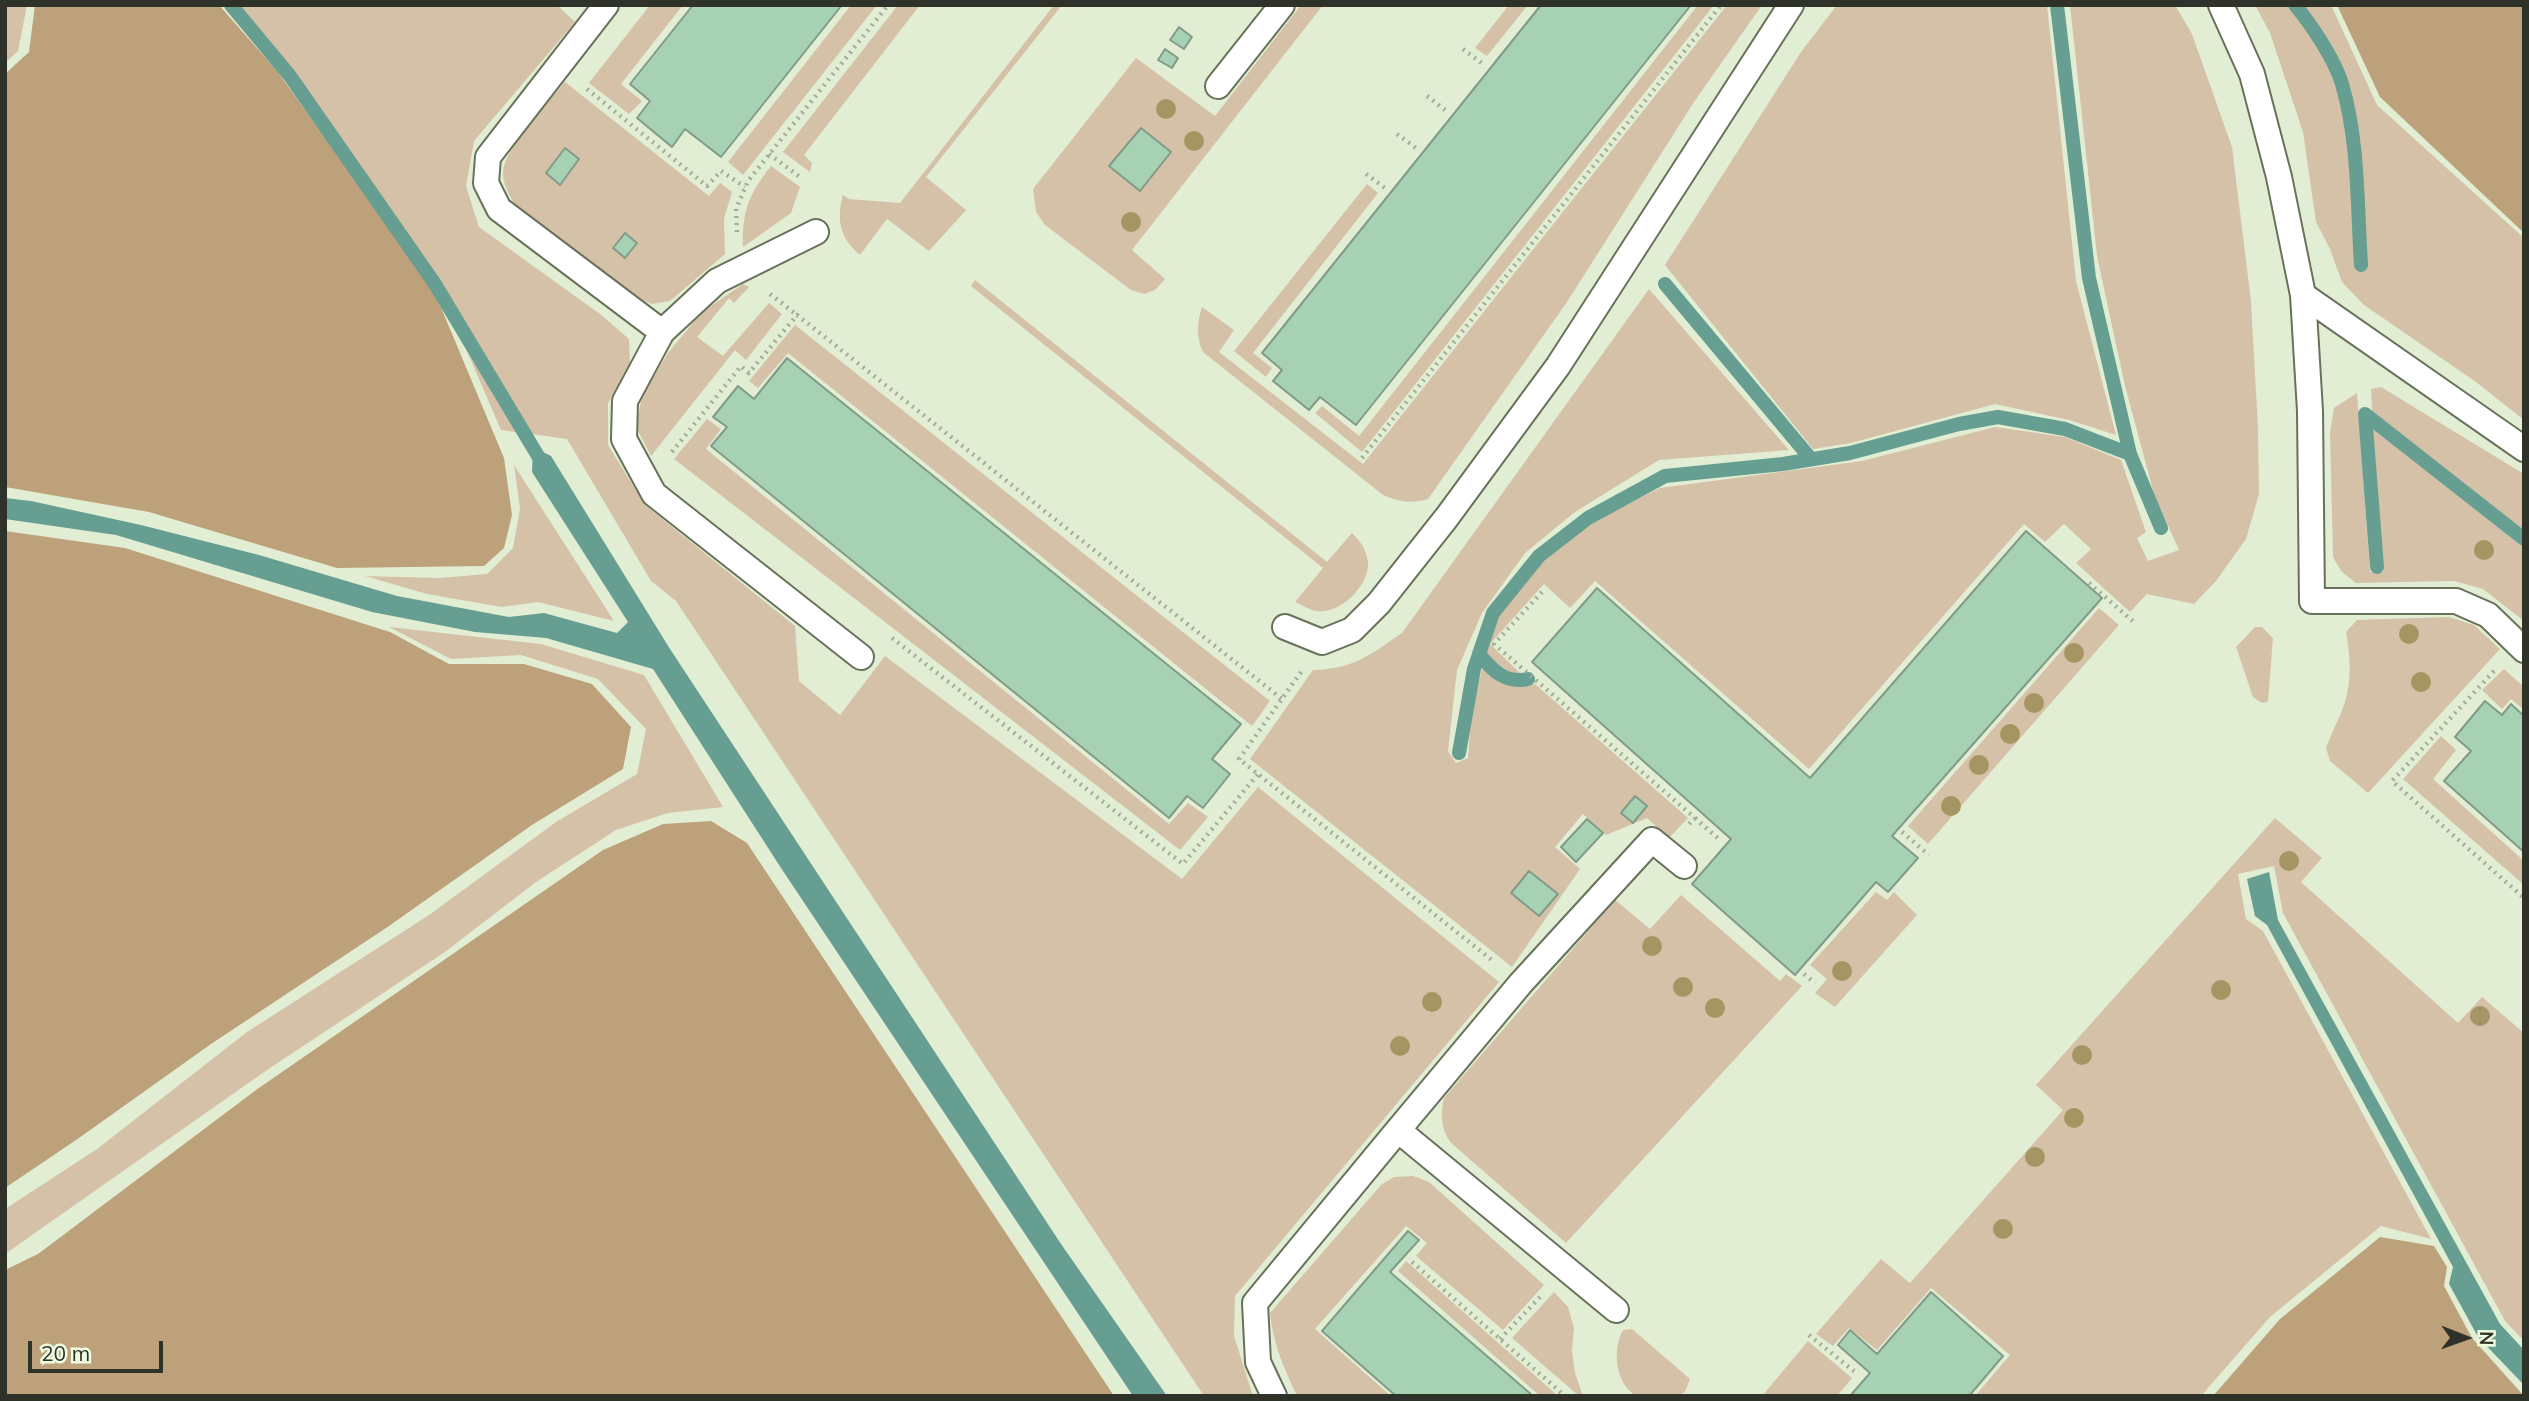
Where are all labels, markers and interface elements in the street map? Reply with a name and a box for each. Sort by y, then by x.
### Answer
north arrow [2431,1303,2501,1373]
scale bar [32,1328,166,1372]
text: N [2475,1331,2499,1346]
text: 20 m [41,1340,90,1366]

